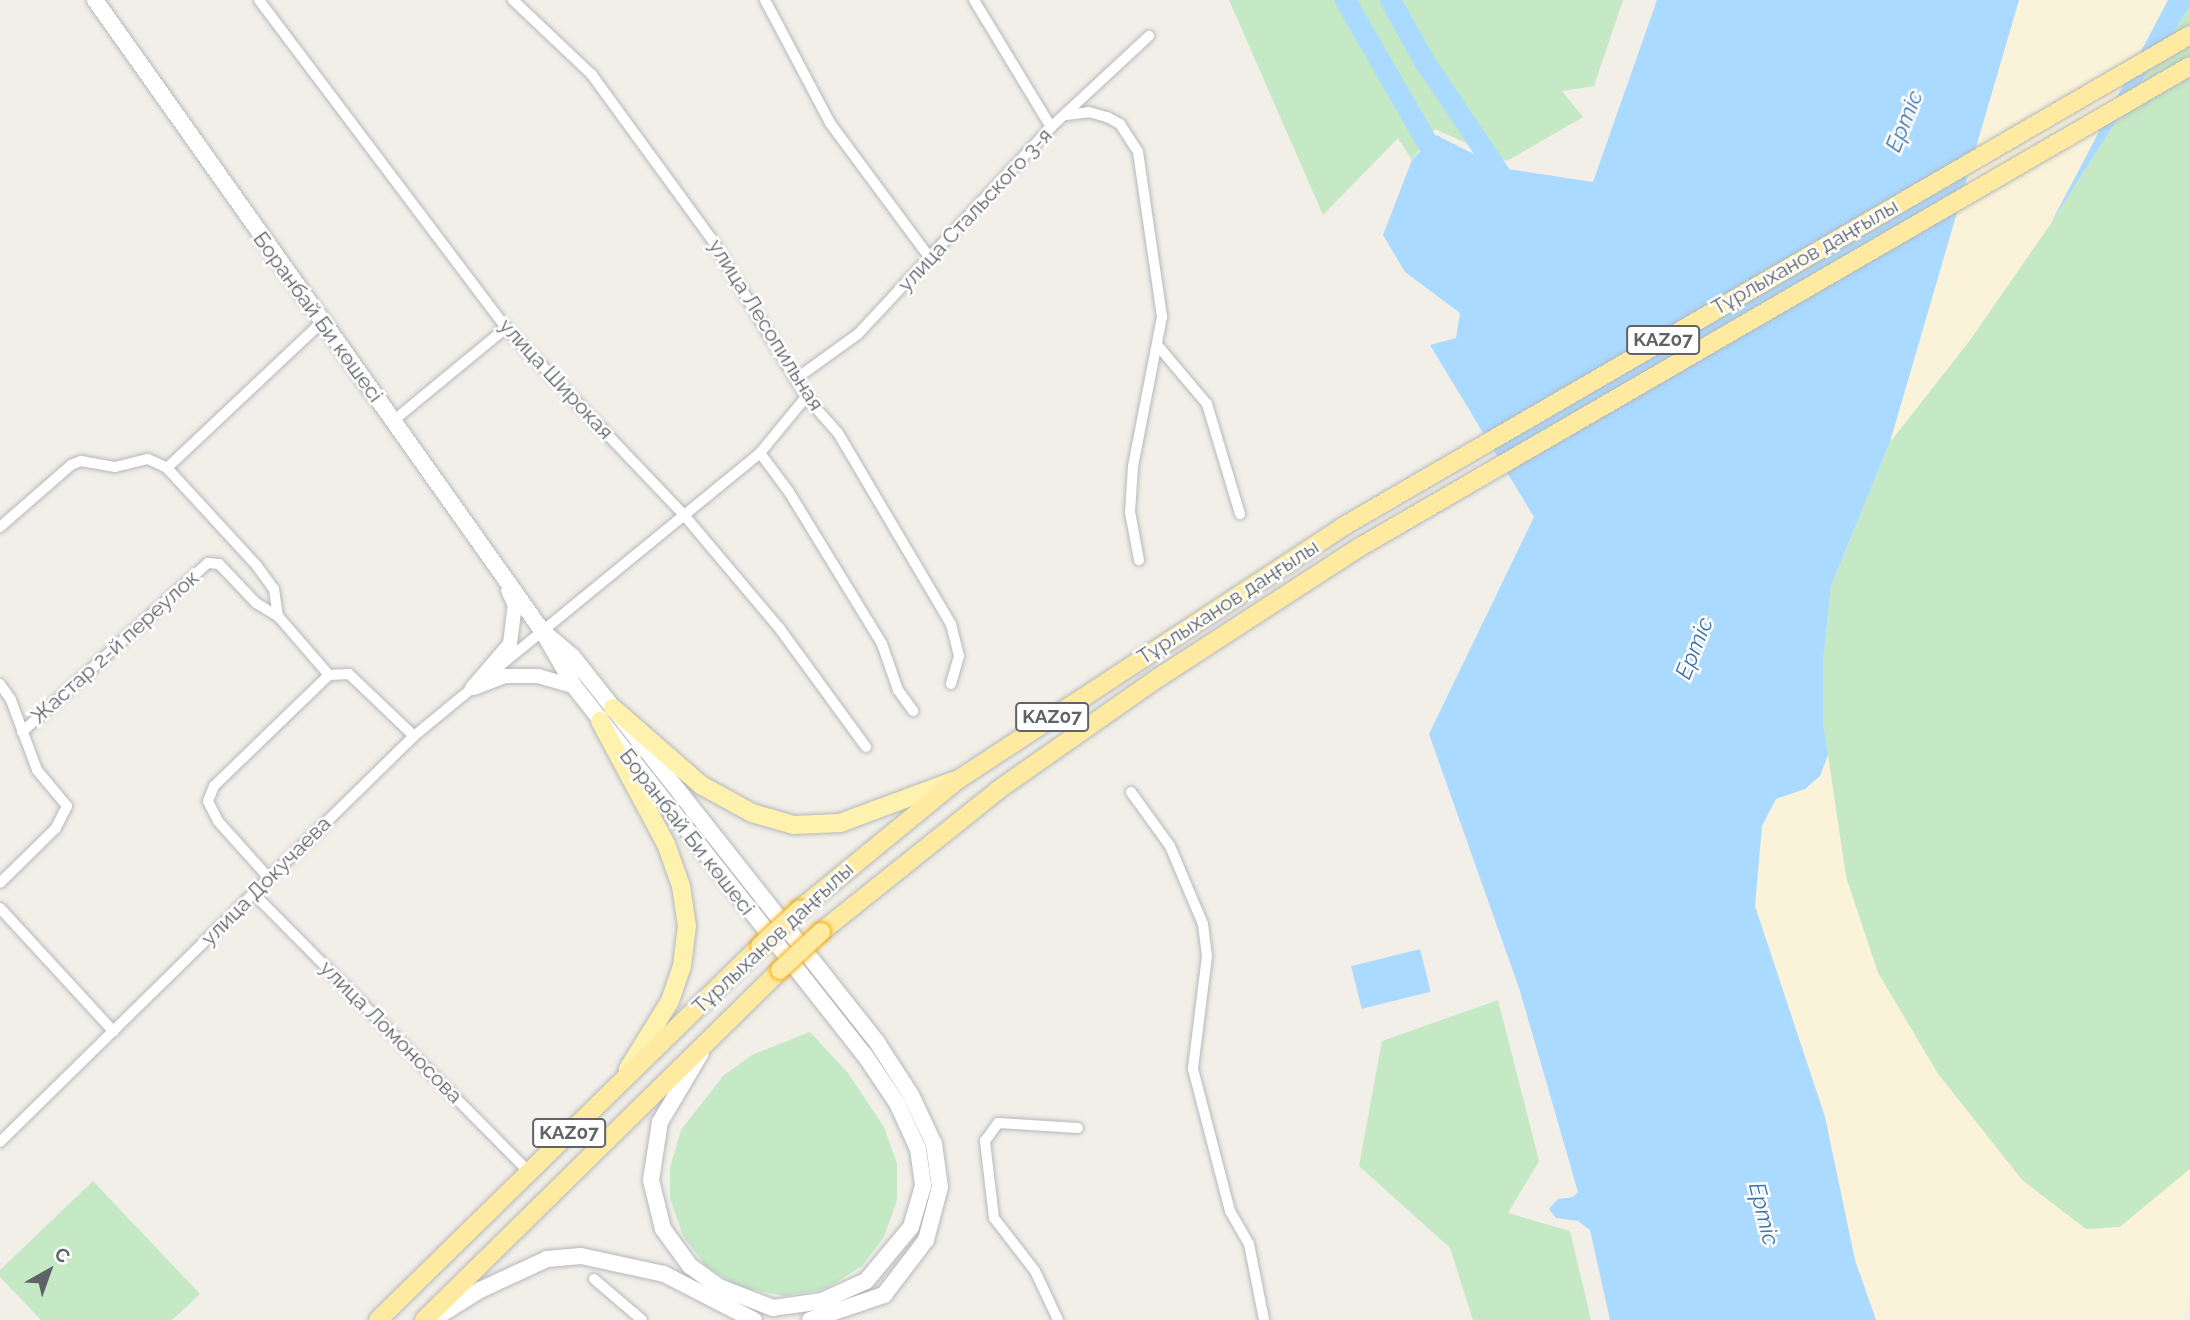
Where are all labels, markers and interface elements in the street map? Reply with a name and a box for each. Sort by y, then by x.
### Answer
water label: Ертіс [1879,86,1929,156]
street label: улица Стальского 3-я [893,123,1057,297]
street label: Тұрлыханов даңғылы [1707,193,1903,321]
street label: Боранбай Би көшесі [248,227,388,407]
street label: улица Лесопильная [703,235,829,415]
street label: улица Широкая [494,313,618,445]
road number: KAZ07 [1624,324,1702,356]
street label: Тұрлыханов даңғылы [1133,534,1323,670]
street label: Жастар 2-й переулок [26,565,204,729]
water label: Ертіс [1669,613,1719,683]
road number: KAZ07 [1014,702,1090,732]
street label: Боранбай Би көшесі [614,744,760,920]
street label: улица Докучаева [196,811,336,951]
street label: Тұрлыханов даңғылы [687,857,859,1019]
street label: улица Ломоносова [315,956,467,1108]
road number: KAZ07 [530,1118,608,1148]
water label: Ертіс [1743,1180,1785,1248]
north arrow [14,1236,84,1306]
text: С [50,1242,75,1268]

